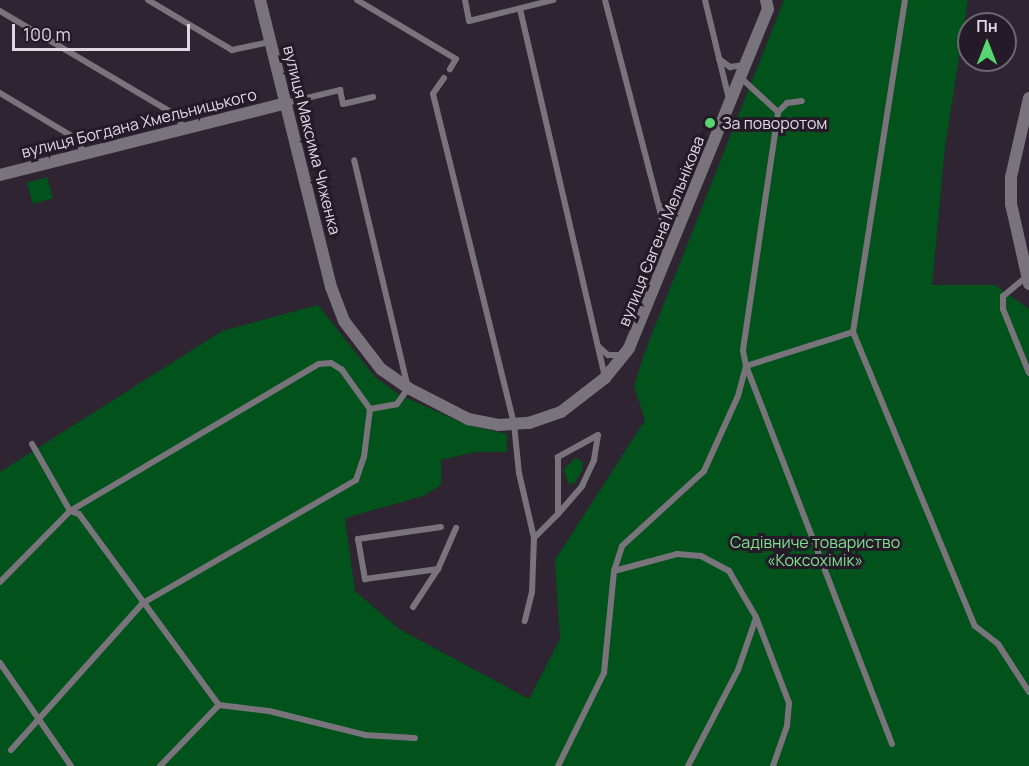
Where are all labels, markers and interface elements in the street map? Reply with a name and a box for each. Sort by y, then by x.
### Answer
scale bar [15,12,194,50]
north arrow [957,12,1017,72]
text: Пн [976,15,998,37]
text: 100 m [23,22,71,46]
street label: вулиця Максима Чиженка [279,44,345,236]
street label: вулиця Богдана Хмельницького [19,84,259,162]
place label: За поворотом [722,113,827,133]
marker: За поворотом [703,116,717,130]
street label: вулиця Євгена Мельнікова [614,133,708,329]
park label: Садівниче товариство «Коксохімік» [730,532,900,570]

